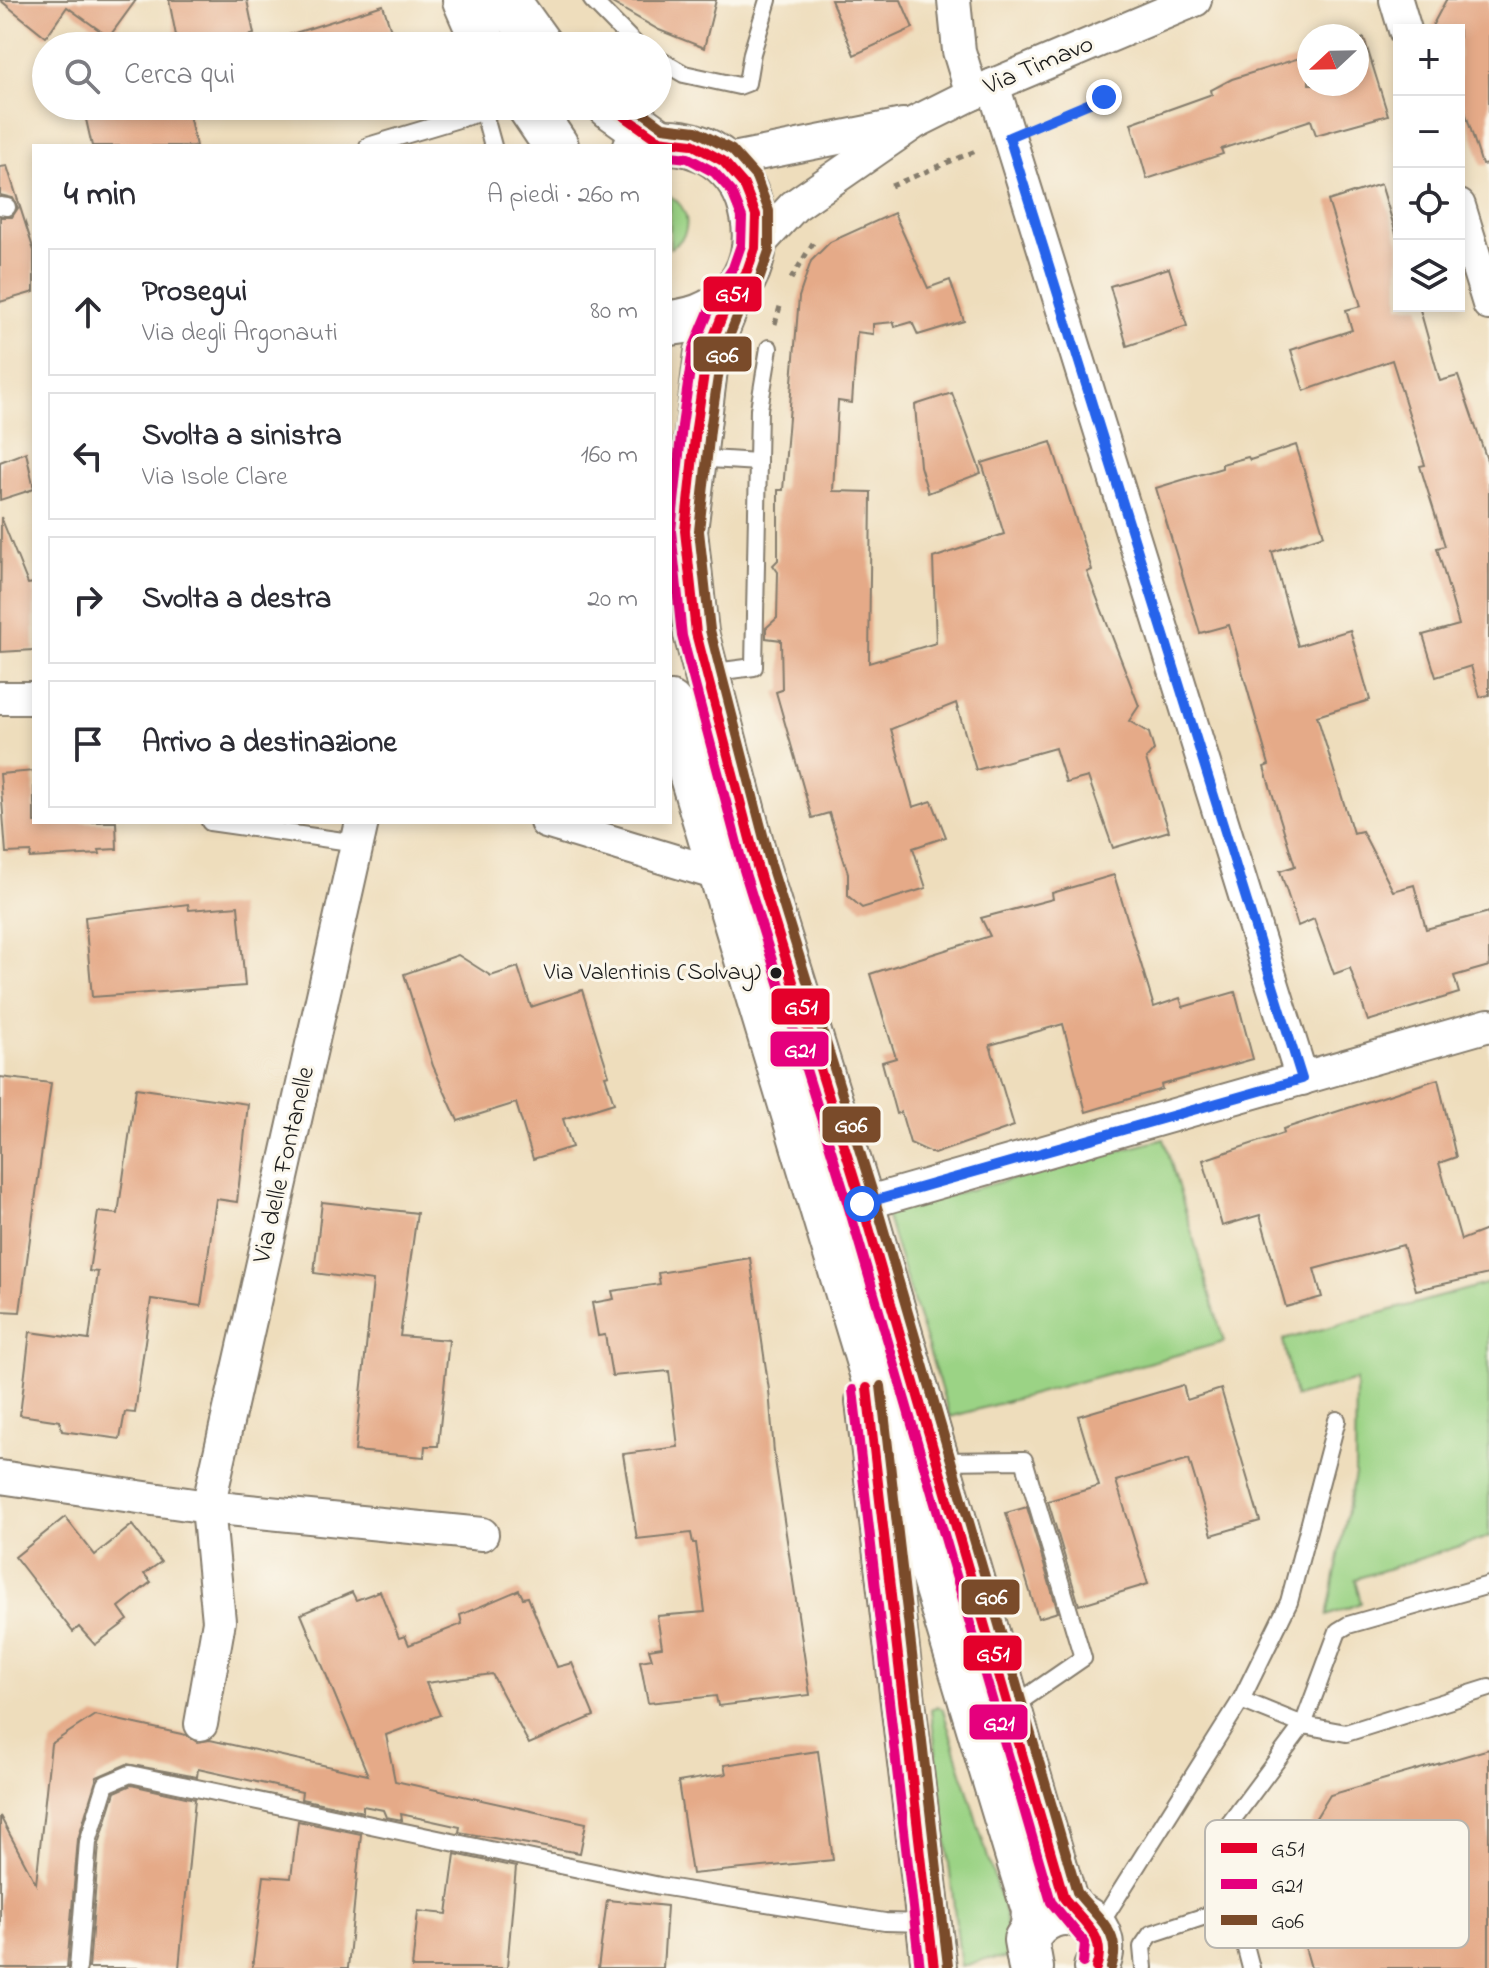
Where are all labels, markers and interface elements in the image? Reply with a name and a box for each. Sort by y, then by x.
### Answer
north arrow [1297,24,1369,96]
map controls [1393,24,1465,312]
button: + [1393,24,1465,96]
street label: Via Timavo [977,26,1100,107]
search box [32,32,672,120]
icon: search [60,54,104,98]
text: Cerca qui [124,54,235,98]
route end [1086,79,1122,115]
button: − [1393,96,1465,168]
button: locate [1393,168,1465,240]
text: 4 min [64,171,136,221]
text: A piedi · 260 m [487,177,640,215]
button: layers [1393,240,1465,312]
text: Prosegui [142,271,247,315]
line badge: G51 [702,275,763,313]
text: G51 [715,280,749,312]
icon: ahead [66,290,110,334]
text: 80 m [590,293,638,331]
text: Via degli Argonauti [142,315,338,353]
line badge: G06 [692,335,753,373]
text: G06 [706,341,739,373]
text: Svolta a sinistra [142,415,342,459]
icon: left [66,434,110,478]
text: 160 m [580,437,638,475]
text: Via Isole Clare [142,459,288,497]
icon: right [66,578,110,622]
text: Svolta a destra [142,578,331,622]
text: 20 m [587,581,638,619]
icon: arrive [66,722,110,766]
text: Arrivo a destinazione [142,722,397,766]
place label: Via Valentinis (Solvay) [543,956,761,992]
marker: Via Valentinis (Solvay) [768,965,784,981]
line badge: G51 [770,987,831,1026]
text: G51 [784,993,818,1025]
line badge: G21 [769,1030,830,1068]
text: G21 [784,1036,816,1068]
street label: Via delle Fontanelle [244,1063,326,1268]
line badge: G06 [821,1105,882,1144]
text: G06 [835,1111,868,1143]
route start [844,1186,880,1222]
line badge: G06 [960,1578,1021,1616]
text: G06 [975,1583,1008,1615]
line badge: G51 [962,1634,1023,1672]
text: G51 [976,1640,1010,1672]
line badge: G21 [968,1703,1029,1741]
text: G21 [983,1709,1015,1741]
legend [1205,1820,1469,1948]
text: G51 [1271,1835,1304,1867]
text: G21 [1271,1871,1303,1903]
text: G06 [1271,1907,1304,1939]

